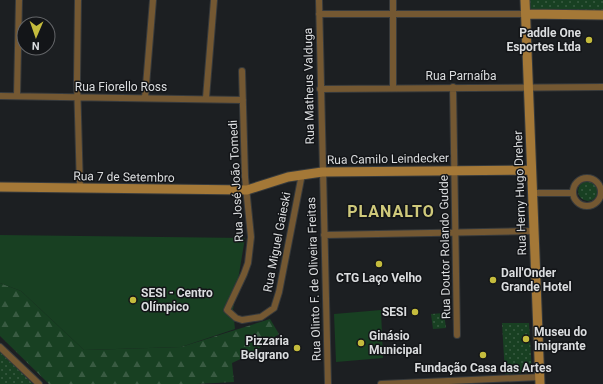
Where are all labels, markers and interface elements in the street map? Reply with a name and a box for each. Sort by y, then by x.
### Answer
north arrow [16,16,56,56]
place label: Paddle One Esportes Ltda [506,26,582,54]
street label: Rua Matheus Valduga [301,28,317,144]
marker: Paddle One Esportes Ltda [584,35,594,45]
text: N [31,39,40,52]
street label: Rua Parnaíba [425,69,497,83]
street label: Rua Fiorello Ross [75,80,167,94]
street label: Rua José João Tomedi [226,120,246,242]
street label: Rua Herny Hugo Dreher [511,130,529,256]
street label: Rua Camilo Leindecker [327,151,449,167]
street label: Rua 7 de Setembro [73,169,175,185]
street label: Rua Doutor Rolando Gudde [437,175,453,319]
street label: Rua Miguel Gaieski [260,191,294,293]
street label: Rua Olinto F. de Oliveira Freitas [304,197,324,361]
district label: PLANALTO [347,202,435,221]
marker: CTG Laço Velho [374,259,384,269]
place label: Dall'Onder Grande Hotel [501,266,572,294]
place label: CTG Laço Velho [336,271,422,285]
marker: Dall'Onder Grande Hotel [488,275,498,285]
place label: SESI - Centro Olímpico [141,286,213,314]
marker: SESI - Centro Olímpico [128,295,138,305]
place label: SESI [382,305,407,319]
marker: SESI [410,307,420,317]
place label: Museu do Imigrante [534,325,587,353]
place label: Ginásio Municipal [369,329,422,357]
place label: Pizzaria Belgrano [241,334,290,362]
marker: Museu do Imigrante [521,334,531,344]
marker: Ginásio Municipal [356,338,366,348]
marker: Pizzaria Belgrano [292,343,302,353]
marker: Fundação Casa das Artes [478,350,488,360]
place label: Fundação Casa das Artes [414,361,552,375]

